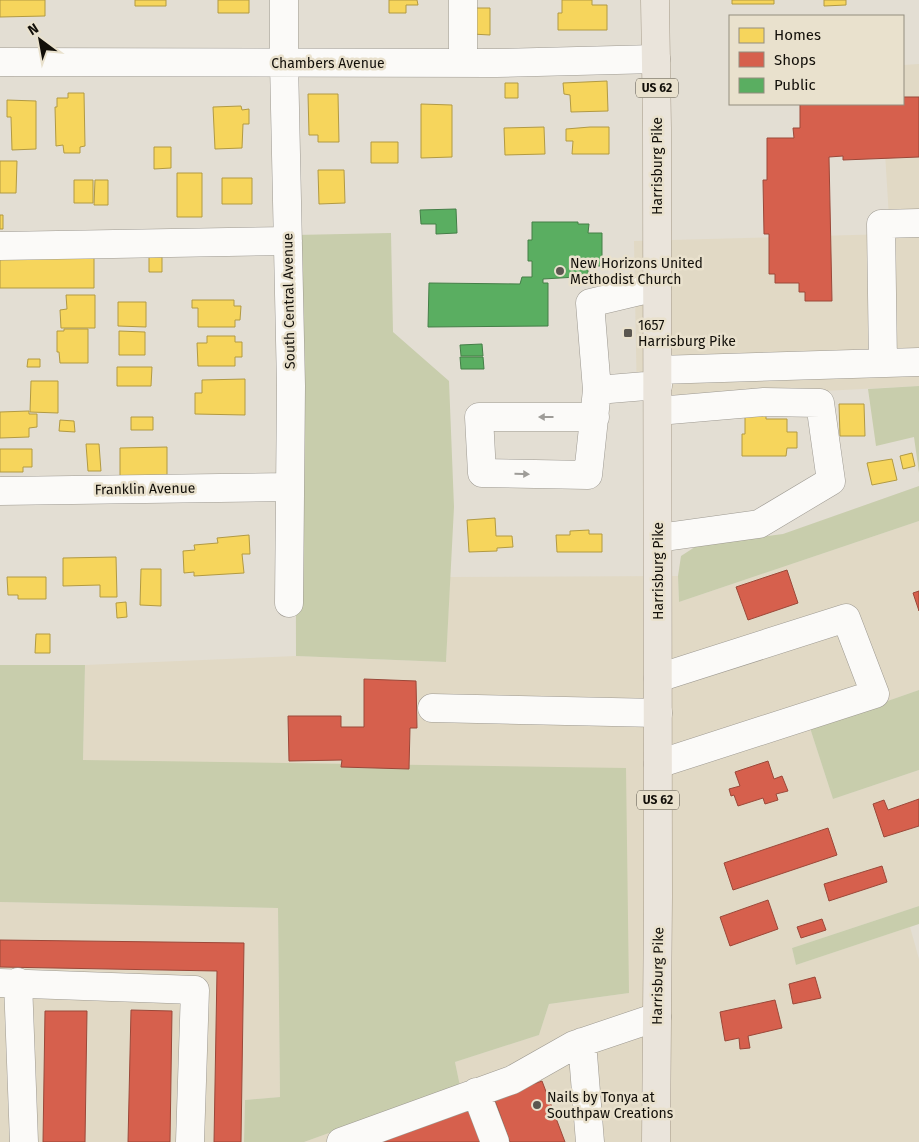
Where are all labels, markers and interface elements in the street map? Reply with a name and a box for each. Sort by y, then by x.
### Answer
north arrow [15,15,65,65]
legend [729,15,904,105]
text: N [25,20,42,39]
text: Homes [774,26,821,44]
text: Shops [774,51,816,69]
street label: Chambers Avenue [271,55,385,72]
text: Public [774,76,816,94]
road number: US 62 [636,78,678,98]
street label: Harrisburg Pike [649,117,666,215]
street label: South Central Avenue [279,233,299,369]
place label: New Horizons United Methodist Church [570,255,703,288]
marker: New Horizons United Methodist Church [554,265,566,277]
place label: 1657 Harrisburg Pike [638,317,736,350]
marker: 1657 Harrisburg Pike [622,327,634,339]
one-way arrow [538,413,554,421]
one-way arrow [514,470,530,478]
street label: Franklin Avenue [94,480,196,498]
street label: Harrisburg Pike [650,522,667,620]
road number: US 62 [637,790,679,810]
street label: Harrisburg Pike [649,927,667,1025]
place label: Nails by Tonya at Southpaw Creations [547,1089,674,1122]
marker: Nails by Tonya at Southpaw Creations [531,1099,543,1111]

